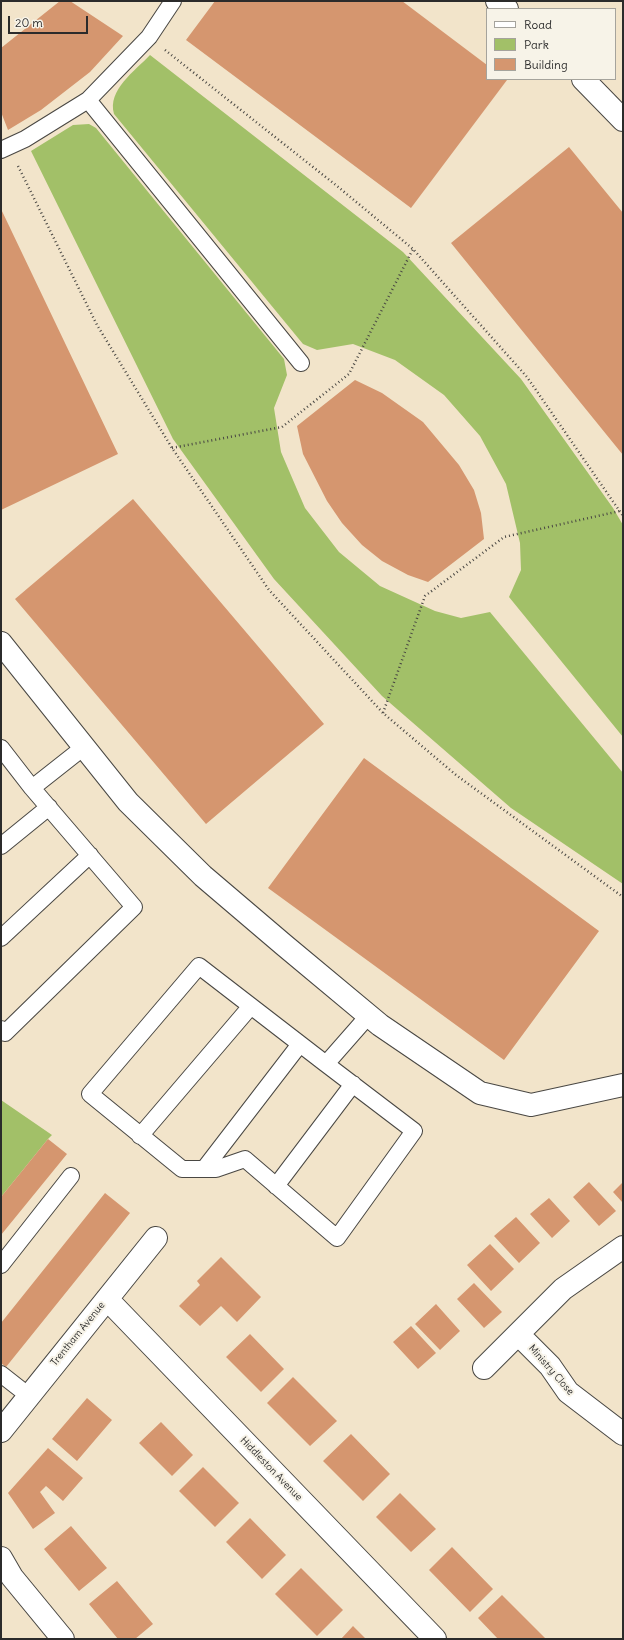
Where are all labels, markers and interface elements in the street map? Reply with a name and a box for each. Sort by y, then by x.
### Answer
scale bar [10,8,90,34]
legend [486,8,616,80]
text: 20 m [15,15,43,30]
text: Road [524,17,552,32]
text: Park [524,37,549,52]
text: Building [524,57,568,72]
street label: Trentham Avenue [48,1300,108,1368]
street label: Ministry Close [526,1342,576,1398]
street label: Hiddleston Avenue [237,1435,305,1503]

